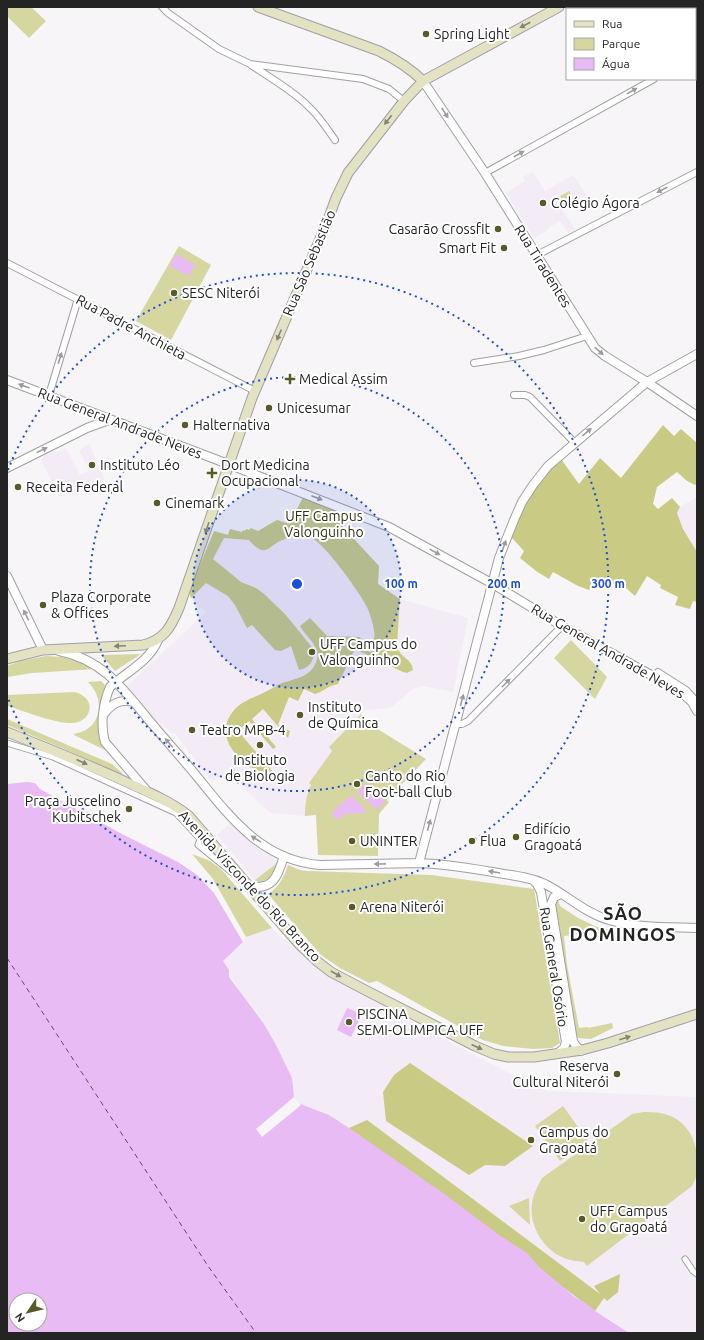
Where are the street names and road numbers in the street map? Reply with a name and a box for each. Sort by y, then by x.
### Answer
street label: Rua São Sebastião [279,207,339,319]
street label: Rua Tiradentes [511,222,575,310]
street label: Rua Padre Anchieta [73,291,189,363]
street label: Rua General Andrade Neves [36,384,204,462]
street label: Rua General Andrade Neves [528,600,688,702]
street label: Avenida Visconde do Rio Branco [176,807,324,965]
street label: Rua General Osório [537,906,571,1028]

